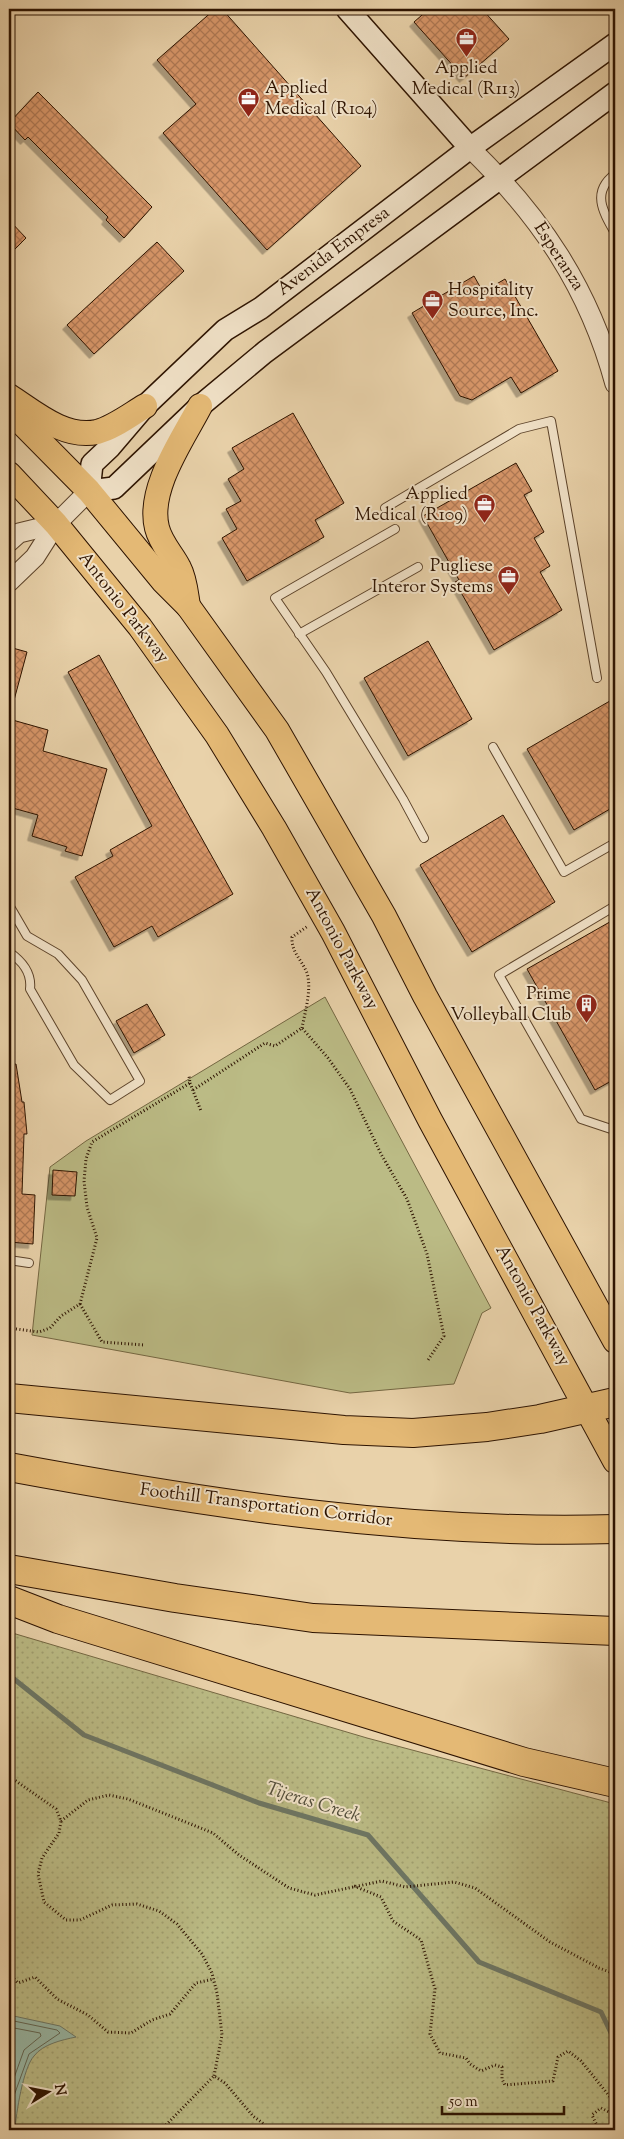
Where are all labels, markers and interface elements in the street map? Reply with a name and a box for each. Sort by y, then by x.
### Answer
office icon: Applied Medical (R113) [454,27,478,58]
place label: Applied Medical (R113) [412,56,520,103]
place label: Applied Medical (R104) [265,76,378,123]
office icon: Applied Medical (R104) [237,87,261,118]
street label: Avenida Empresa [272,201,396,303]
street label: Esperanza [526,218,590,296]
place label: Hospitality Source, Inc. [448,278,539,325]
office icon: Hospitality Source, Inc. [420,289,444,320]
place label: Applied Medical (R109) [355,482,468,529]
office icon: Applied Medical (R109) [472,493,496,524]
street label: Antonio Parkway [71,547,175,669]
place label: Pugliese Interor Systems [372,554,493,601]
office icon: Pugliese Interor Systems [497,565,521,596]
street label: Antonio Parkway [298,883,384,1015]
place label: Prime Volleyball Club [450,982,571,1029]
building icon: Prime Volleyball Club [575,993,599,1024]
street label: Antonio Parkway [488,1241,576,1371]
street label: Foothill Transportation Corridor [138,1478,394,1534]
water label: Tijeras Creek [262,1776,364,1830]
north arrow [22,2066,72,2116]
text: N [48,2083,70,2097]
scale bar [442,2084,564,2116]
text: 50 m [448,2092,478,2113]

